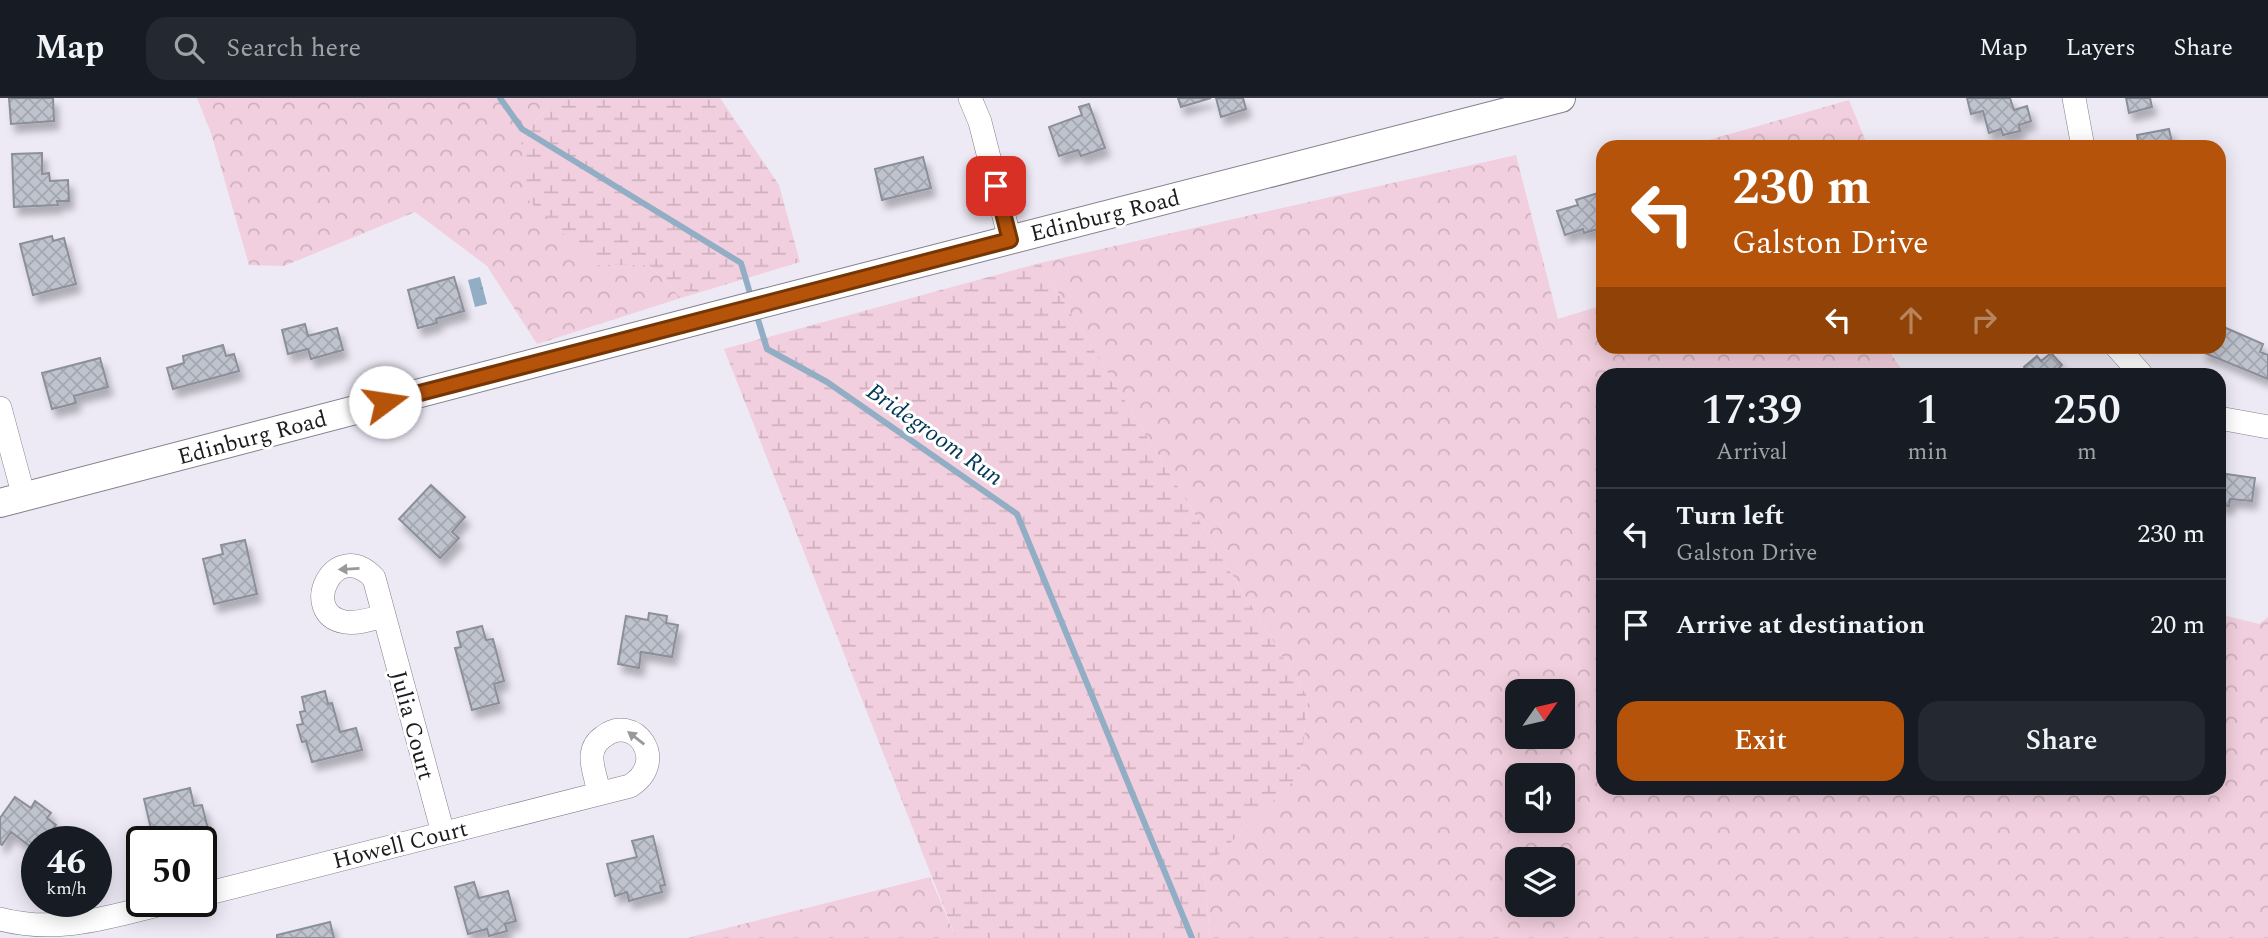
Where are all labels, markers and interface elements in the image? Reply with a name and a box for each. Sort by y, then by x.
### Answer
search box [146,17,636,80]
text: Map [35,23,104,73]
text: Search here [226,28,361,68]
icon: search [170,29,208,67]
text: Map [1979,30,2028,66]
text: Layers [2066,30,2136,66]
text: Share [2174,30,2233,66]
text: 230 m [1732,151,1871,226]
pin [966,156,1026,216]
icon: arrive [977,167,1015,205]
icon: left [1617,168,1708,259]
street label: Edinburg Road [1027,181,1184,252]
text: Galston Drive [1732,219,1929,268]
icon: left [1819,301,1857,339]
icon: ahead [1892,301,1930,339]
icon: right [1965,301,2003,339]
position arrow [348,365,422,439]
water label: Bridegroom Run [859,374,1010,496]
text: 17:39 [1701,379,1802,442]
text: 1 [1916,379,1939,442]
text: 250 [2053,379,2121,442]
street label: Edinburg Road [174,402,331,475]
text: Arrival [1716,435,1788,470]
text: min [1908,435,1948,470]
text: m [2077,435,2097,470]
text: Turn left [1676,496,1784,536]
text: 230 m [2137,514,2205,554]
icon: left [1617,515,1655,553]
text: Galston Drive [1676,536,1817,571]
one-way arrow [338,563,360,574]
text: Arrive at destination [1676,605,1925,645]
text: 20 m [2150,605,2205,645]
icon: arrive [1617,606,1655,644]
street label: Julia Court [380,667,443,784]
north arrow [1505,679,1575,749]
map controls [1505,679,1575,917]
button: Exit [1617,701,1904,781]
button: Share [1918,701,2205,781]
one-way arrow [626,731,645,745]
button: sound [1505,763,1575,833]
street label: Howell Court [329,812,472,879]
speed limit sign: 50 [126,826,217,917]
text: 46 [47,836,86,889]
button: layers [1505,847,1575,917]
text: km/h [46,875,87,902]

